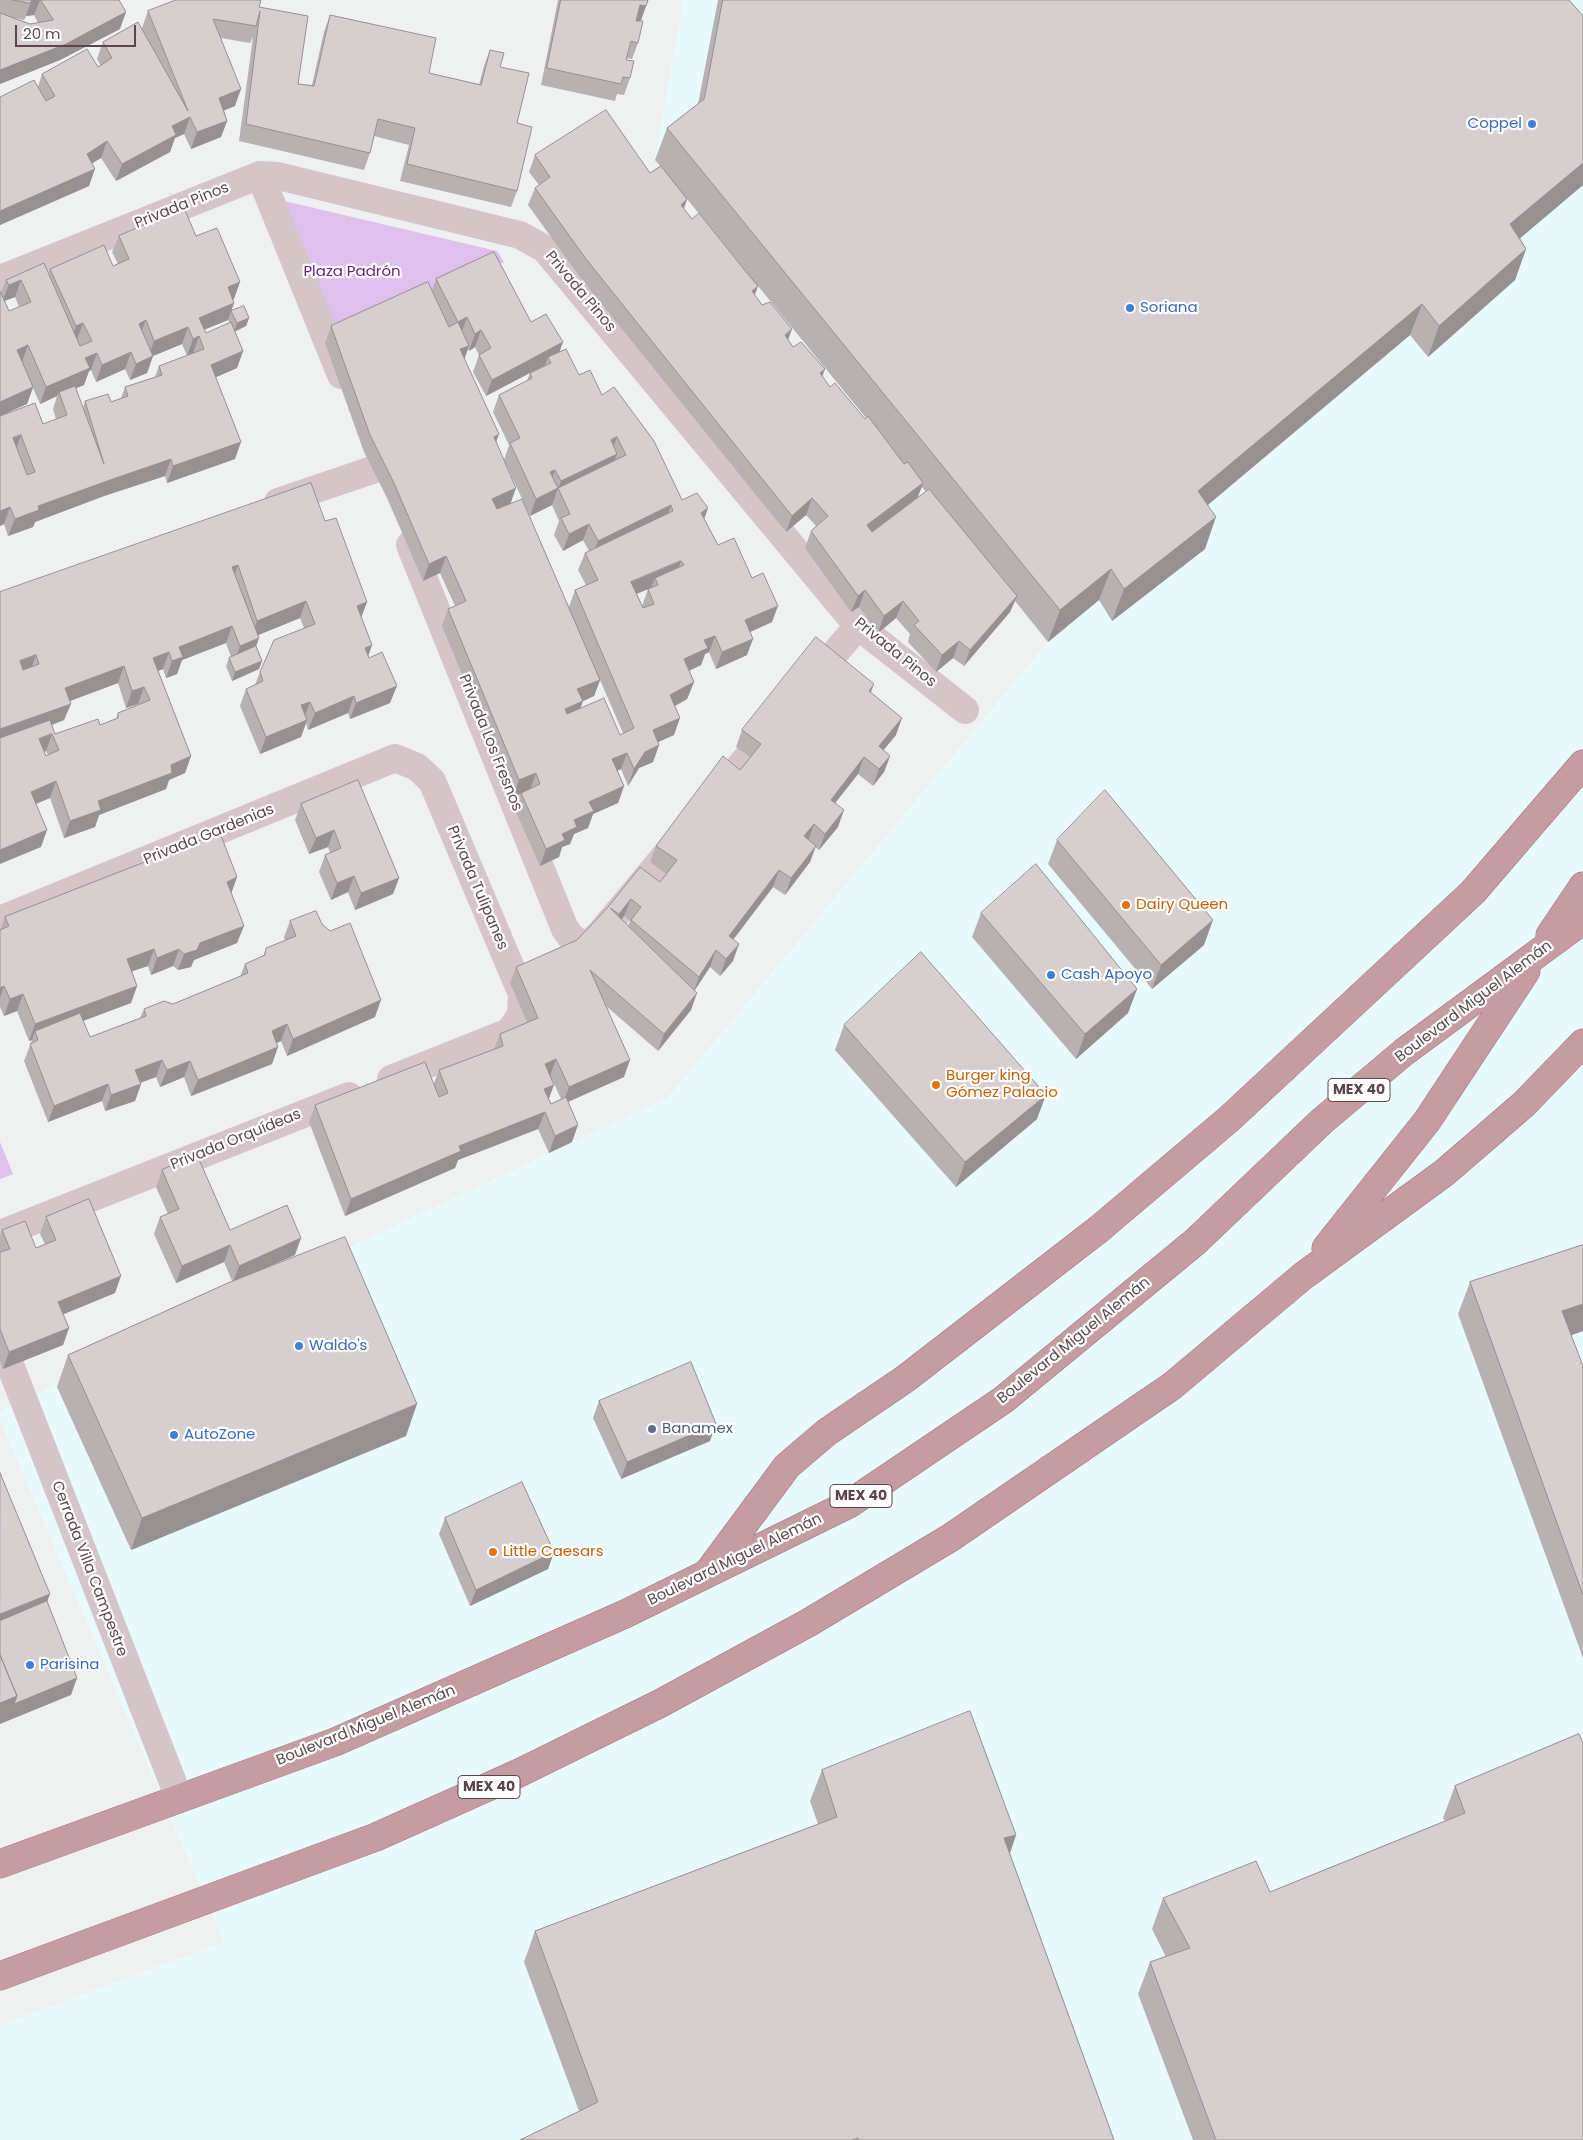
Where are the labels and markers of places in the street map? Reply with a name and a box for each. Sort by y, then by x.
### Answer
place label: Coppel [1468,115,1522,133]
marker: Coppel [1526,118,1538,130]
place label: Soriana [1140,299,1198,317]
marker: Soriana [1124,302,1136,314]
place label: Dairy Queen [1136,896,1228,914]
marker: Dairy Queen [1120,899,1132,911]
place label: Cash Apoyo [1061,966,1152,984]
marker: Cash Apoyo [1045,969,1057,981]
place label: Burger king Gómez Palacio [946,1067,1058,1102]
marker: Burger king Gómez Palacio [930,1079,942,1091]
place label: Waldo's [309,1337,367,1355]
marker: Waldo's [293,1340,305,1352]
place label: Banamex [662,1420,733,1438]
marker: Banamex [646,1423,658,1435]
place label: AutoZone [184,1426,255,1444]
marker: AutoZone [168,1429,180,1441]
place label: Little Caesars [503,1543,603,1561]
marker: Little Caesars [487,1546,499,1558]
place label: Parisina [40,1656,99,1674]
marker: Parisina [24,1659,36,1671]

